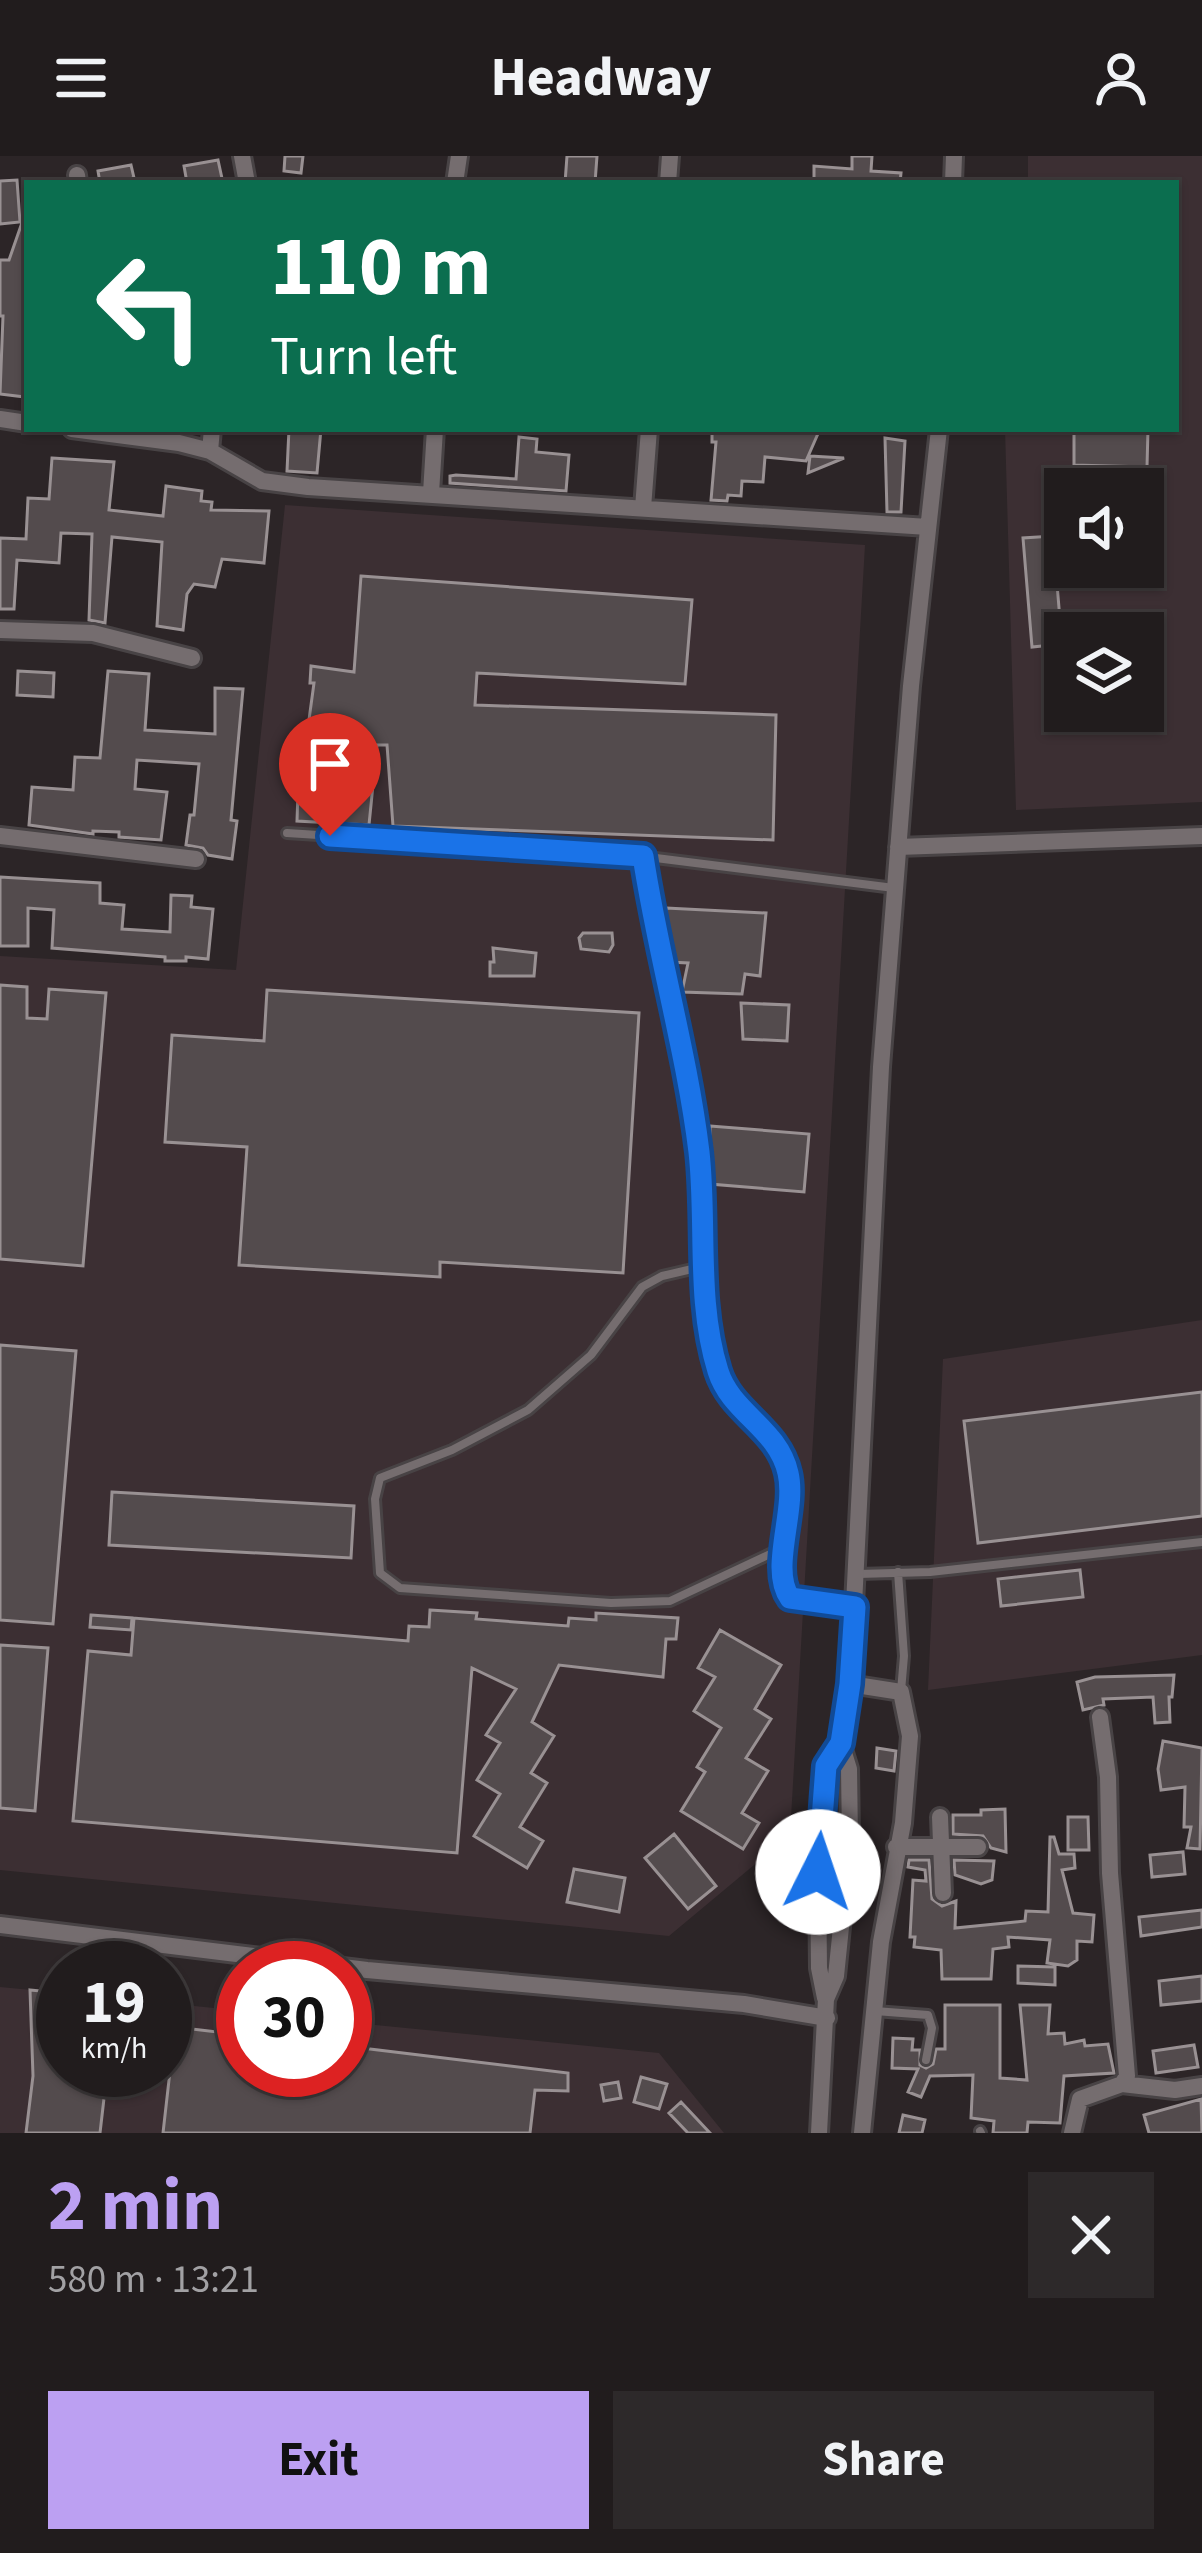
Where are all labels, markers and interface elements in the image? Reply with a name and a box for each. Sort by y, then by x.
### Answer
text: Headway [490,40,712,117]
icon: menu [48,45,114,111]
icon: person [1088,45,1154,111]
text: 110 m [270,208,492,328]
icon: left [72,228,228,384]
text: Turn left [270,319,457,396]
map controls [1044,468,1164,732]
button: sound [1044,468,1164,588]
button: layers [1044,612,1164,732]
pin [279,713,381,836]
icon: arrive [297,731,363,797]
position arrow [755,1809,881,1935]
speed limit sign: 30 [216,1941,372,2097]
text: 19 [82,1961,146,2046]
text: km/h [81,2027,147,2070]
text: 2 min [48,2155,223,2258]
button: close [1028,2172,1154,2298]
text: 580 m · 13:21 [48,2252,259,2308]
button: Exit [48,2391,589,2529]
button: Share [613,2391,1154,2529]

